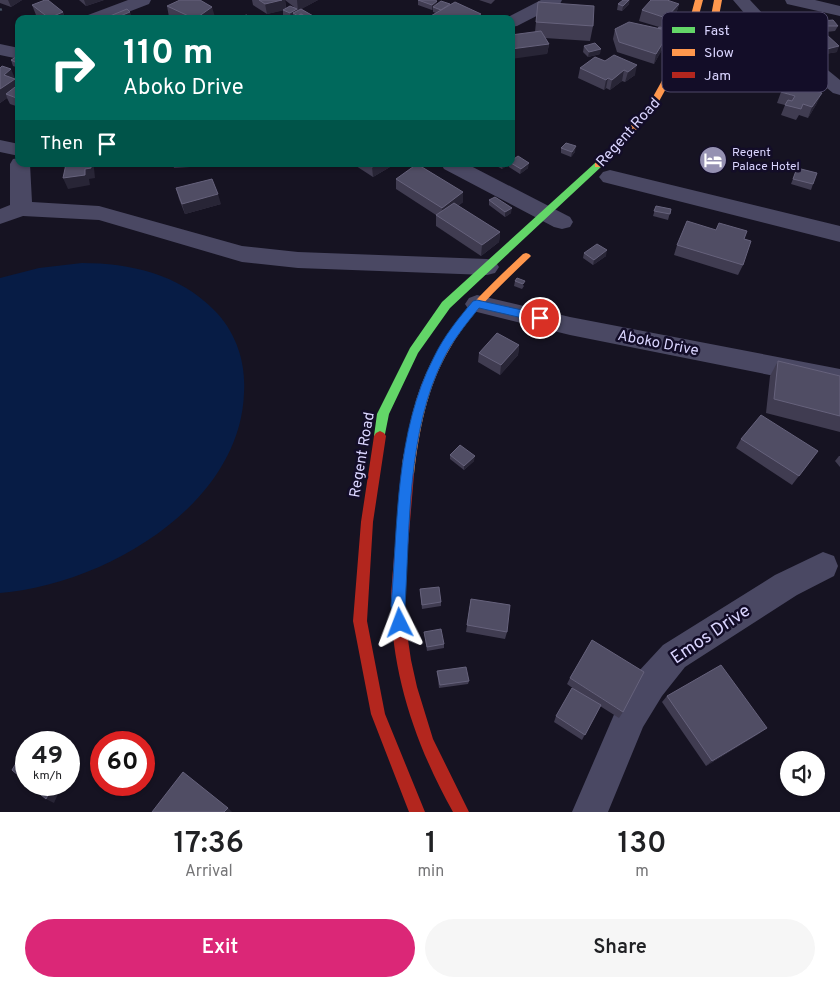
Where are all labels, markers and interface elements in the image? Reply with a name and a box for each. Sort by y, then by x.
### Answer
legend [662,12,828,92]
text: Fast [704,23,730,40]
text: 110 m [123,32,213,76]
icon: right [40,35,105,100]
text: Slow [704,45,734,62]
text: Jam [704,68,731,85]
text: Aboko Drive [123,75,244,102]
street label: Regent Road [593,94,665,172]
icon: arrive [93,130,121,158]
text: Then [40,132,83,156]
hotel icon: Regent Palace Hotel [698,145,728,175]
place label: Regent Palace Hotel [732,145,800,175]
pin [519,297,561,339]
icon: arrive [526,304,554,332]
street label: Aboko Drive [616,327,700,361]
street label: Regent Road [346,411,380,499]
position arrow [373,596,425,648]
street label: Emos Drive [667,600,755,670]
speed limit sign: 60 [90,731,155,796]
text: 49 [32,741,63,773]
map controls [780,751,825,796]
button: sound [780,751,825,796]
text: km/h [33,768,62,784]
text: 17:36 [173,826,244,863]
text: 1 [425,826,437,863]
text: 130 [618,826,667,863]
text: Arrival [185,862,233,882]
text: min [418,862,444,882]
text: m [635,862,649,882]
button: Exit [25,919,415,977]
button: Share [425,919,815,977]

